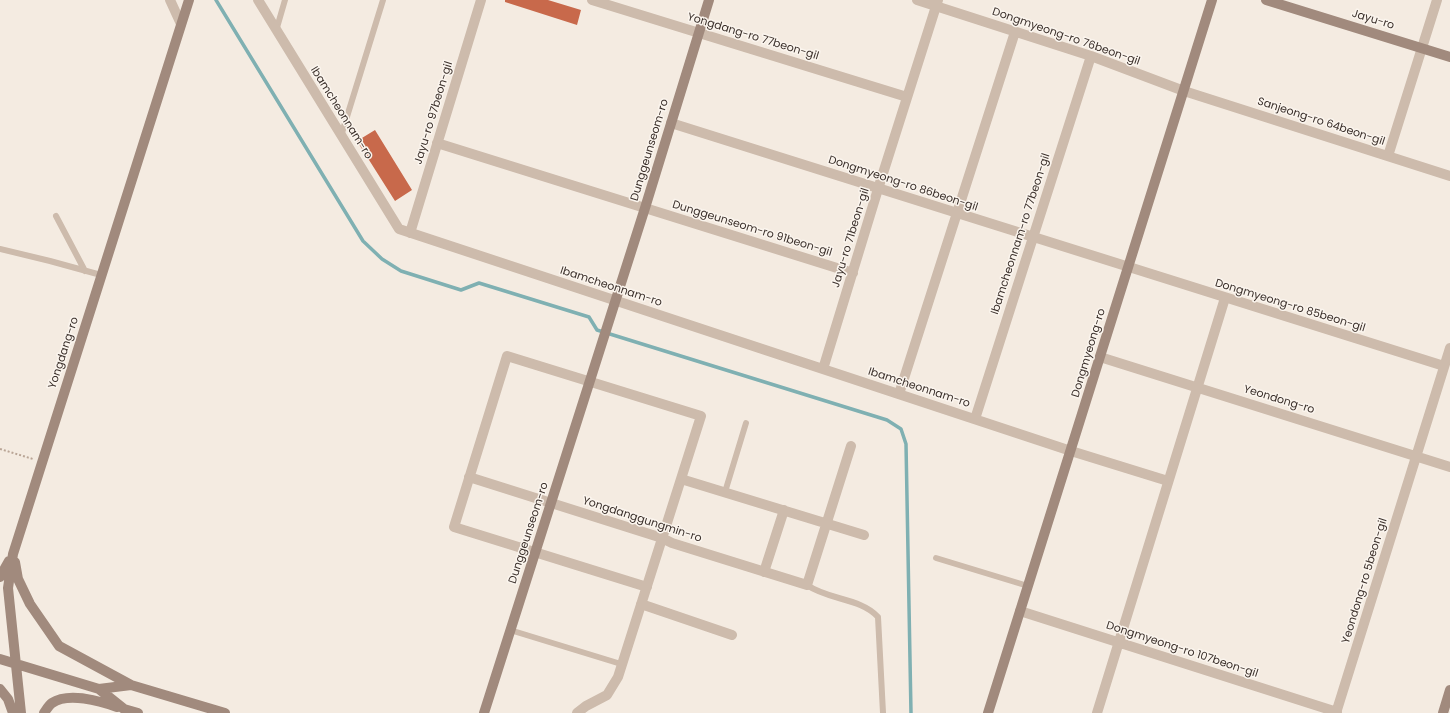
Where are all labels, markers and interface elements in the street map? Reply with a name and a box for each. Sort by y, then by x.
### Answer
street label: Dongmyeong-ro 76beon-gil [990,5,1142,69]
street label: Jayu-ro [1350,7,1396,33]
street label: Yongdang-ro 77beon-gil [686,11,820,63]
street label: Jayu-ro 97beon-gil [412,60,456,166]
street label: Ibamcheonnam-ro [307,64,375,162]
street label: Sanjeong-ro 64beon-gil [1256,95,1386,149]
street label: Dunggeunseom-ro [628,97,672,203]
street label: Ibamcheonnam-ro 77beon-gil [989,152,1053,316]
street label: Dongmyeong-ro 86beon-gil [827,154,979,214]
street label: Jayu-ro 71beon-gil [830,187,872,289]
street label: Dunggeunseom-ro 91beon-gil [671,198,833,260]
street label: Ibamcheonnam-ro [558,264,664,310]
street label: Dongmyeong-ro 85beon-gil [1213,277,1367,335]
street label: Dongmyeong-ro [1069,307,1109,399]
street label: Yongdang-ro [46,316,82,390]
street label: Ibamcheonnam-ro [866,365,972,411]
street label: Yeondong-ro [1242,383,1316,417]
street label: Dunggeunseom-ro [506,481,552,585]
street label: Yongdanggungmin-ro [581,494,703,546]
street label: Yeondong-ro 5beon-gil [1340,517,1390,645]
street label: Dongmyeong-ro 107beon-gil [1104,619,1260,681]

